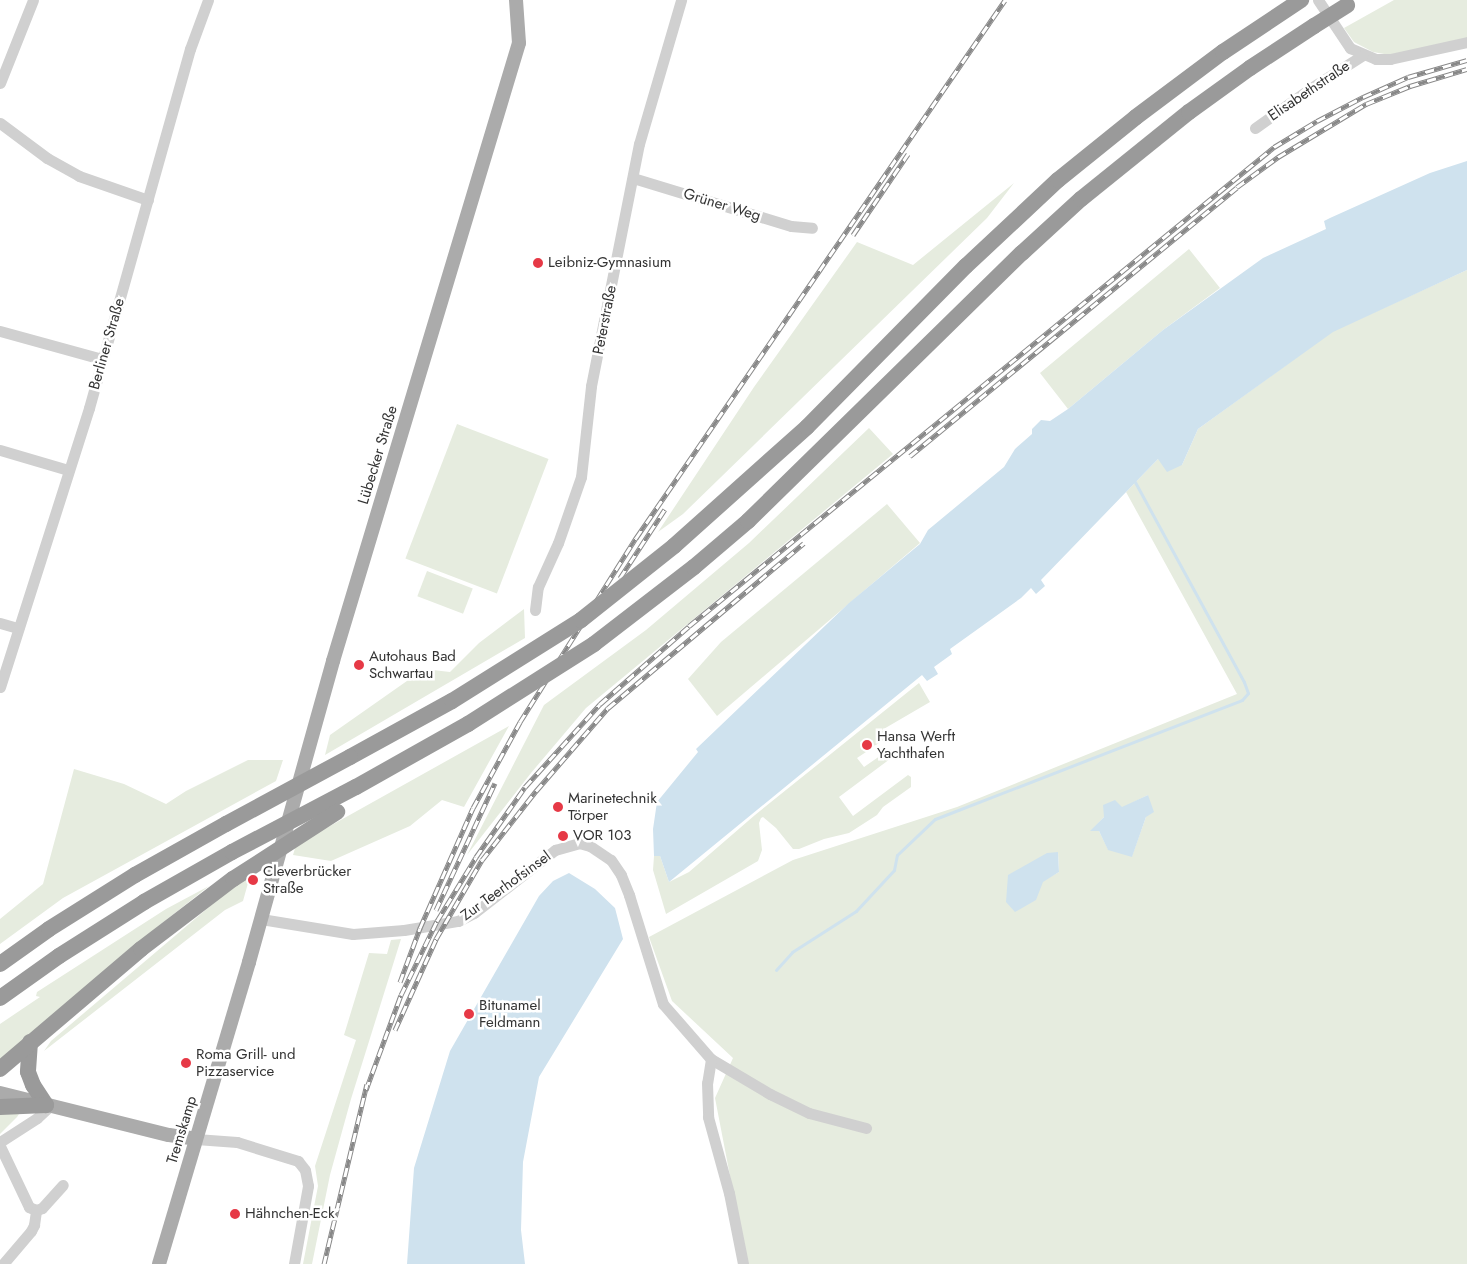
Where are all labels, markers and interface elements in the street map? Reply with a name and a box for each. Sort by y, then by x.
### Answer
street label: Elisabethstraße [1265,57,1353,125]
street label: Grüner Weg [681,185,763,225]
place label: Leibniz-Gymnasium [548,254,672,272]
marker: Leibniz-Gymnasium [532,257,544,269]
street label: Peterstraße [589,284,621,356]
street label: Berliner Straße [85,296,129,392]
street label: Lübecker Straße [354,404,402,506]
place label: Autohaus Bad Schwartau [369,647,456,682]
marker: Autohaus Bad Schwartau [353,659,365,671]
place label: Hansa Werft Yachthafen [877,727,955,762]
marker: Hansa Werft Yachthafen [861,739,873,751]
place label: Marinetechnik Törper [568,789,657,824]
marker: Marinetechnik Törper [552,801,564,813]
place label: VOR 103 [573,827,631,845]
marker: VOR 103 [557,830,569,842]
street label: Zur Teerhofsinsel [458,847,554,925]
place label: Cleverbrücker Straße [263,862,351,897]
marker: Cleverbrücker Straße [247,874,259,886]
place label: Bitunamel Feldmann [479,996,541,1031]
marker: Bitunamel Feldmann [463,1008,475,1020]
place label: Roma Grill- und Pizzaservice [196,1045,296,1080]
marker: Roma Grill- und Pizzaservice [180,1057,192,1069]
street label: Tremskamp [163,1094,201,1166]
place label: Hähnchen-Eck [245,1205,335,1223]
marker: Hähnchen-Eck [229,1208,241,1220]

